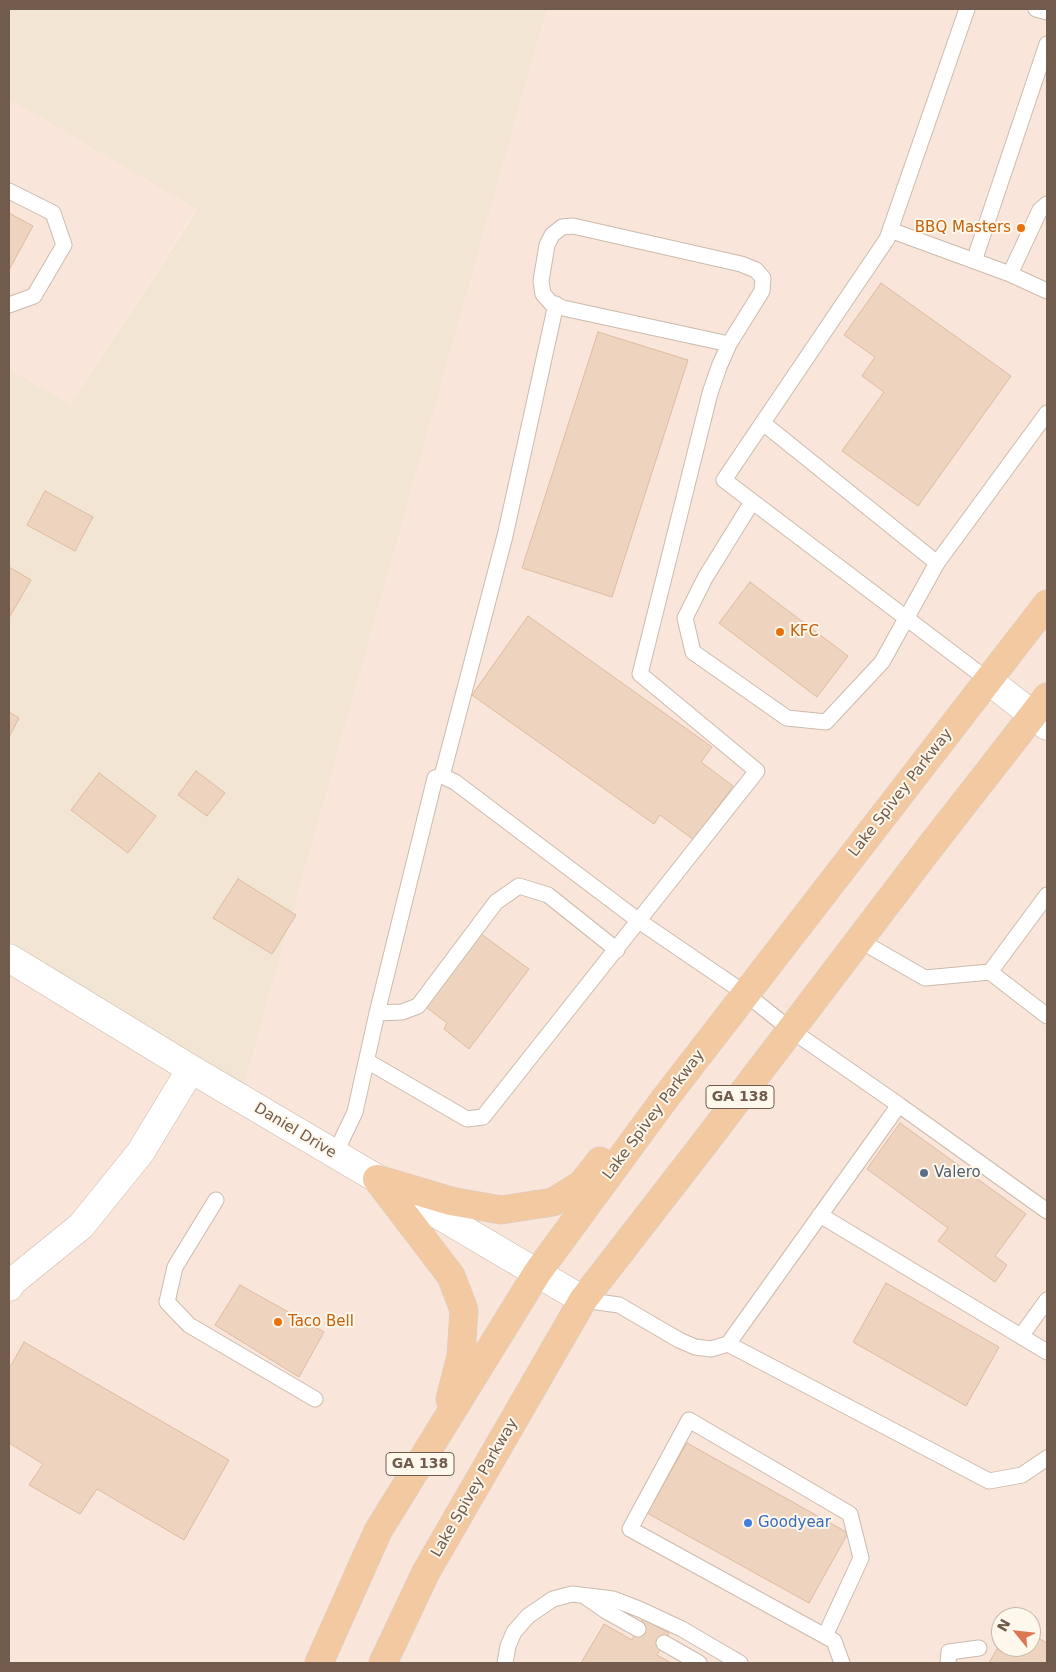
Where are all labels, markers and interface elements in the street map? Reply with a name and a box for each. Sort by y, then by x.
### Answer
place label: BBQ Masters [915,219,1011,237]
marker: BBQ Masters [1015,222,1027,234]
place label: KFC [790,623,819,641]
marker: KFC [774,626,786,638]
street label: Lake Spivey Parkway [845,725,957,861]
street label: Lake Spivey Parkway [599,1047,709,1183]
road number: GA 138 [706,1086,774,1108]
street label: Daniel Drive [251,1099,339,1163]
place label: Valero [934,1164,981,1182]
marker: Valero [918,1167,930,1179]
place label: Taco Bell [288,1313,354,1331]
marker: Taco Bell [272,1316,284,1328]
street label: Lake Spivey Parkway [428,1415,522,1561]
road number: GA 138 [386,1452,454,1476]
place label: Goodyear [758,1514,831,1532]
marker: Goodyear [742,1517,754,1529]
north arrow [991,1607,1041,1657]
text: N [994,1616,1014,1634]

